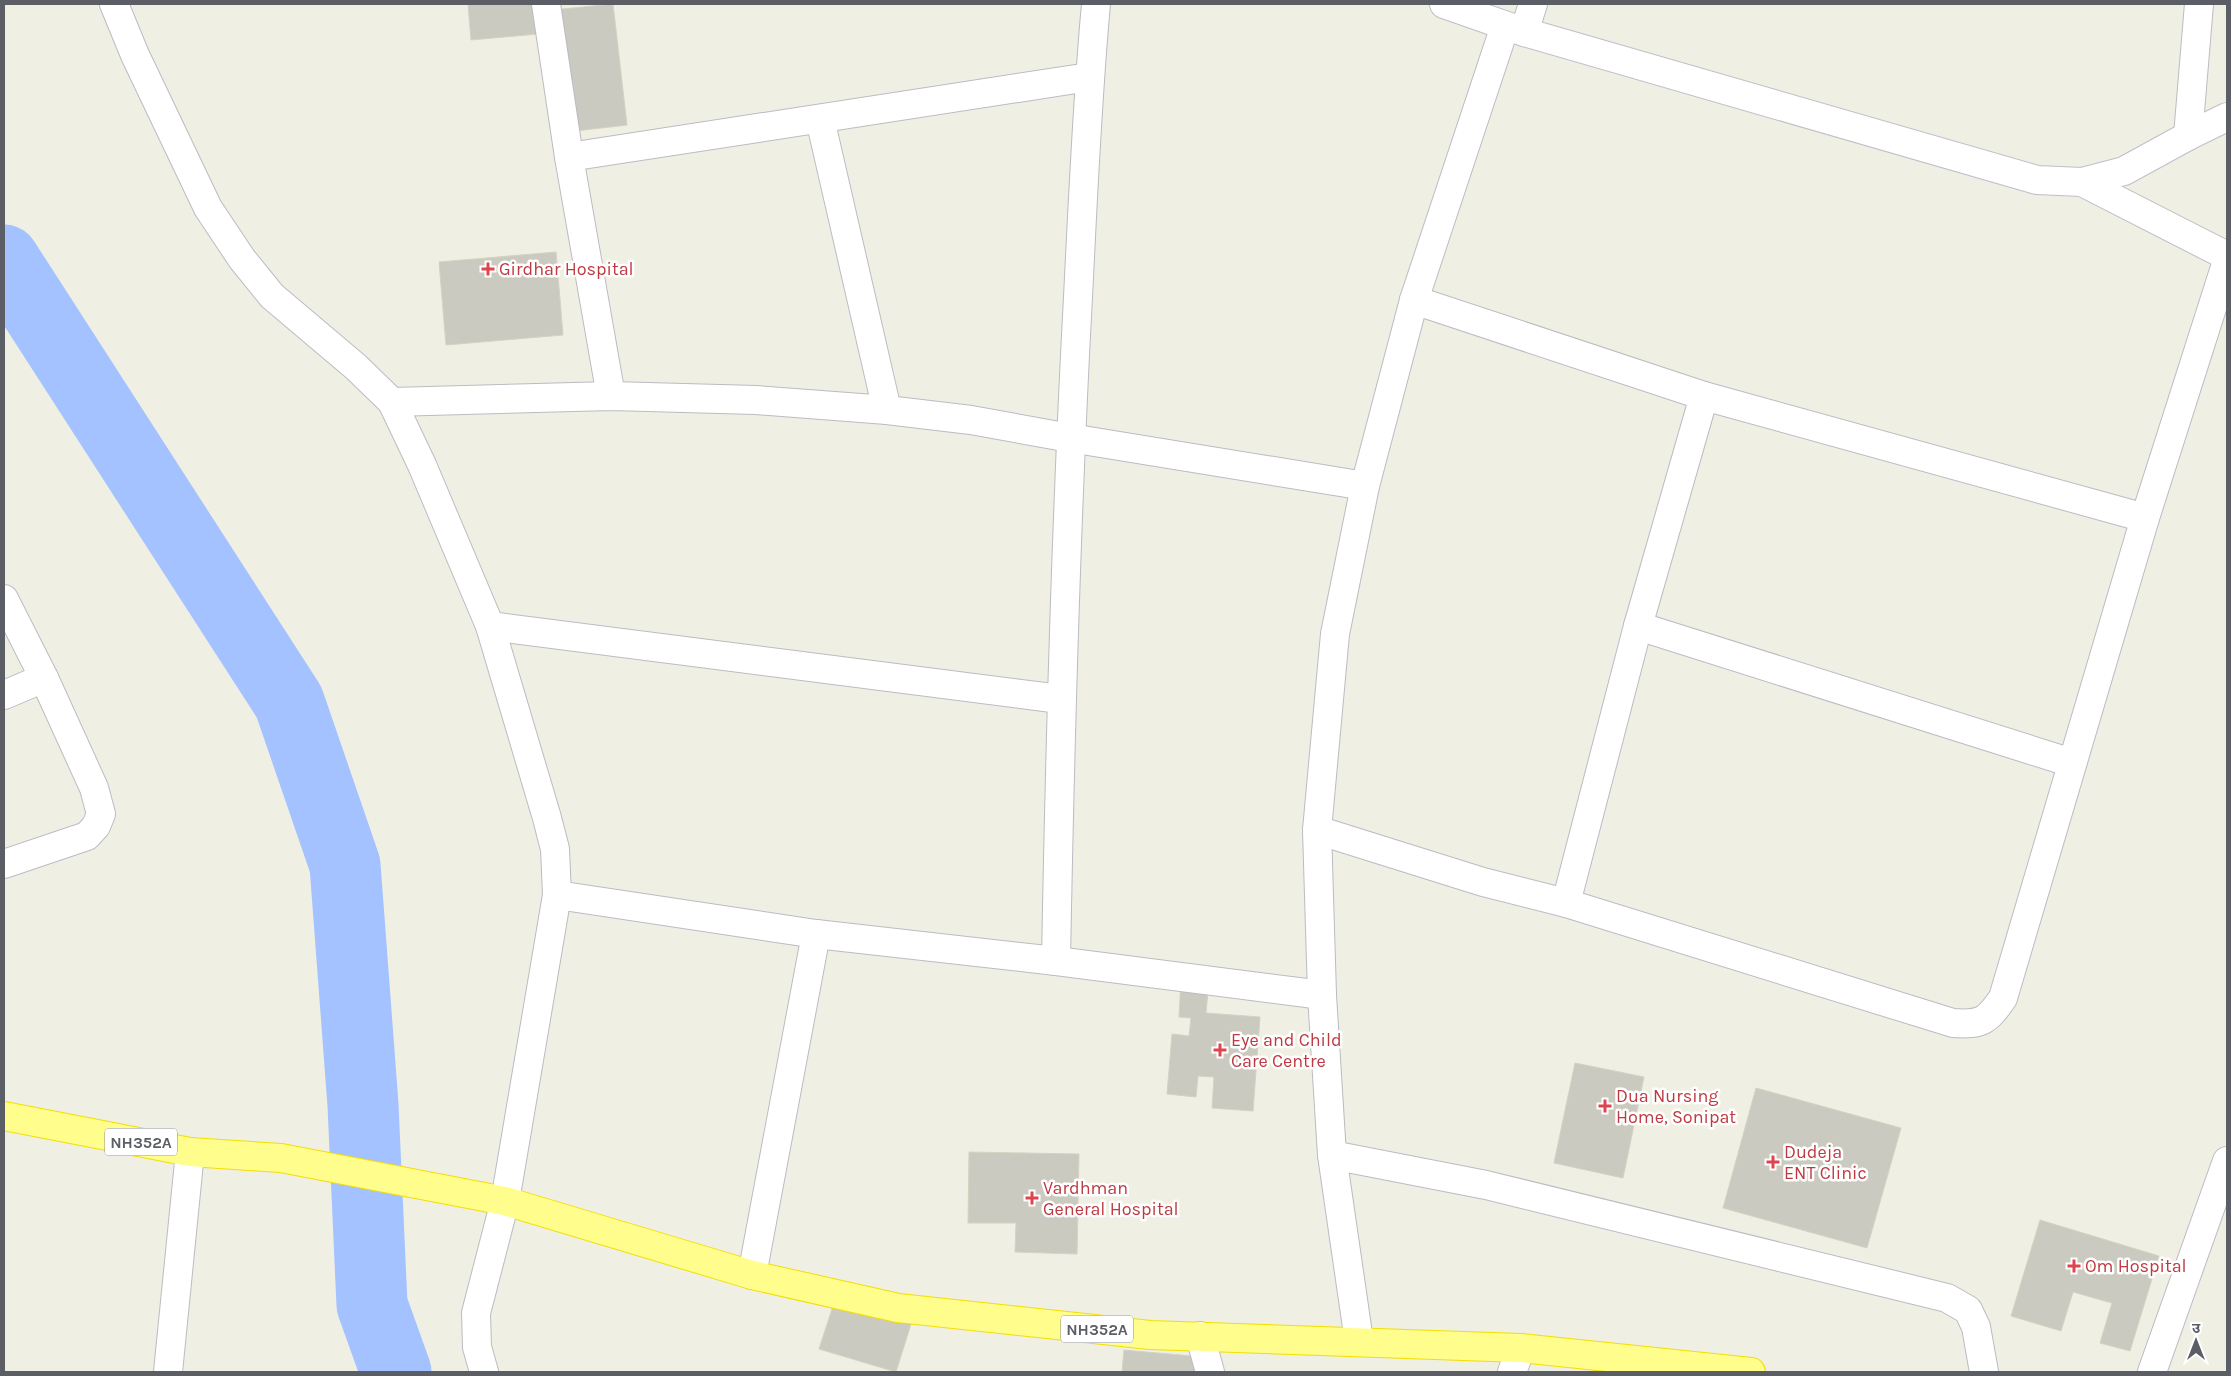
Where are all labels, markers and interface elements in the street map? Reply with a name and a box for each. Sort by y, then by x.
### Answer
place label: Girdhar Hospital [499,258,634,280]
marker: Girdhar Hospital [481,262,495,276]
place label: Eye and Child Care Centre [1231,1029,1342,1072]
marker: Eye and Child Care Centre [1213,1043,1227,1057]
place label: Dua Nursing Home, Sonipat [1616,1085,1736,1128]
marker: Dua Nursing Home, Sonipat [1598,1099,1612,1113]
road number: NH352A [105,1128,177,1156]
place label: Dudeja ENT Clinic [1784,1141,1867,1184]
marker: Dudeja ENT Clinic [1766,1155,1780,1169]
place label: Vardhman General Hospital [1043,1177,1179,1220]
marker: Vardhman General Hospital [1025,1191,1039,1205]
place label: Om Hospital [2085,1255,2187,1277]
marker: Om Hospital [2067,1259,2081,1273]
road number: NH352A [1061,1316,1133,1342]
north arrow [2171,1316,2221,1366]
text: उ [2192,1320,2201,1337]

